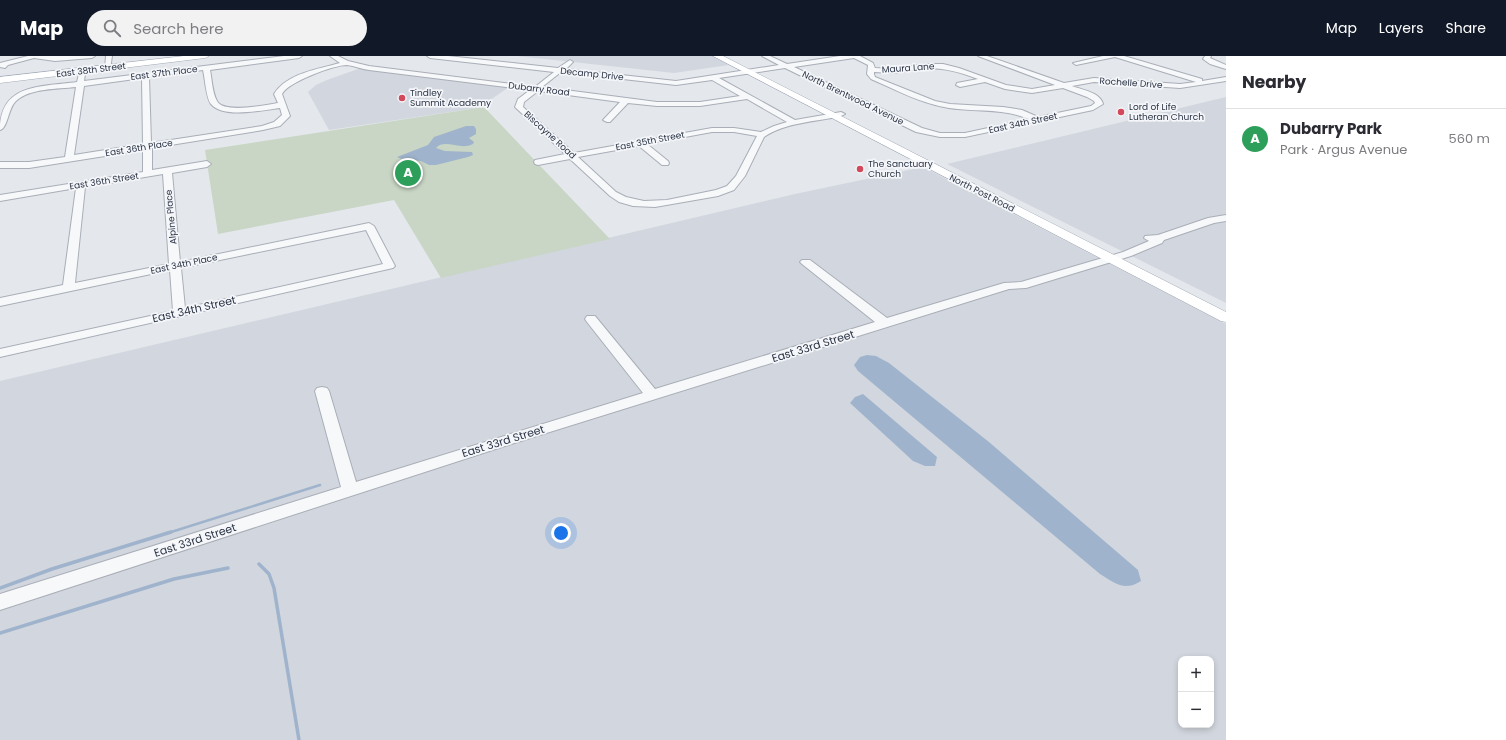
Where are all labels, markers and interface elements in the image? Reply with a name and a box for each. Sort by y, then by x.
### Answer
search box [87,10,367,46]
text: Map [20,15,63,42]
icon: search [101,17,123,39]
text: Search here [133,18,224,39]
text: Map [1326,18,1357,38]
text: Layers [1379,18,1423,38]
text: Share [1445,18,1486,38]
street label: East 38th Street [56,60,126,80]
street label: Maura Lane [881,60,935,76]
street label: East 37th Place [130,63,199,83]
street label: Decamp Drive [560,65,625,83]
street label: North Brentwood Avenue [800,68,906,128]
text: Nearby [1242,70,1306,94]
street label: Rochelle Drive [1099,75,1163,91]
street label: Dubarry Road [508,79,570,99]
place label: Tindley Summit Academy [410,87,491,109]
marker: Tindley Summit Academy [397,93,407,103]
place label: Lord of Life Lutheran Church [1129,101,1204,123]
marker: Lord of Life Lutheran Church [1116,107,1126,117]
street label: Biscayne Road [521,108,579,162]
street label: East 34th Street [988,110,1058,136]
text: Dubarry Park [1280,118,1382,139]
street label: East 35th Street [615,128,685,154]
text: A [1250,129,1260,148]
text: 560 m [1449,129,1490,148]
street label: East 36th Place [104,137,174,159]
text: Park · Argus Avenue [1280,140,1407,159]
pin: A [395,158,421,188]
place label: The Sanctuary Church [868,158,933,180]
marker: The Sanctuary Church [855,164,865,174]
street label: East 36th Street [69,170,139,192]
street label: North Post Road [947,171,1017,215]
street label: Alpine Place [163,189,179,245]
street label: East 34th Place [149,251,219,277]
street label: East 34th Street [151,292,237,326]
street label: East 33rd Street [770,326,856,366]
street label: East 33rd Street [460,421,546,461]
street label: East 33rd Street [152,519,238,561]
your location [551,523,571,543]
map controls [1178,656,1214,728]
button: + [1178,656,1214,692]
button: − [1178,692,1214,728]

